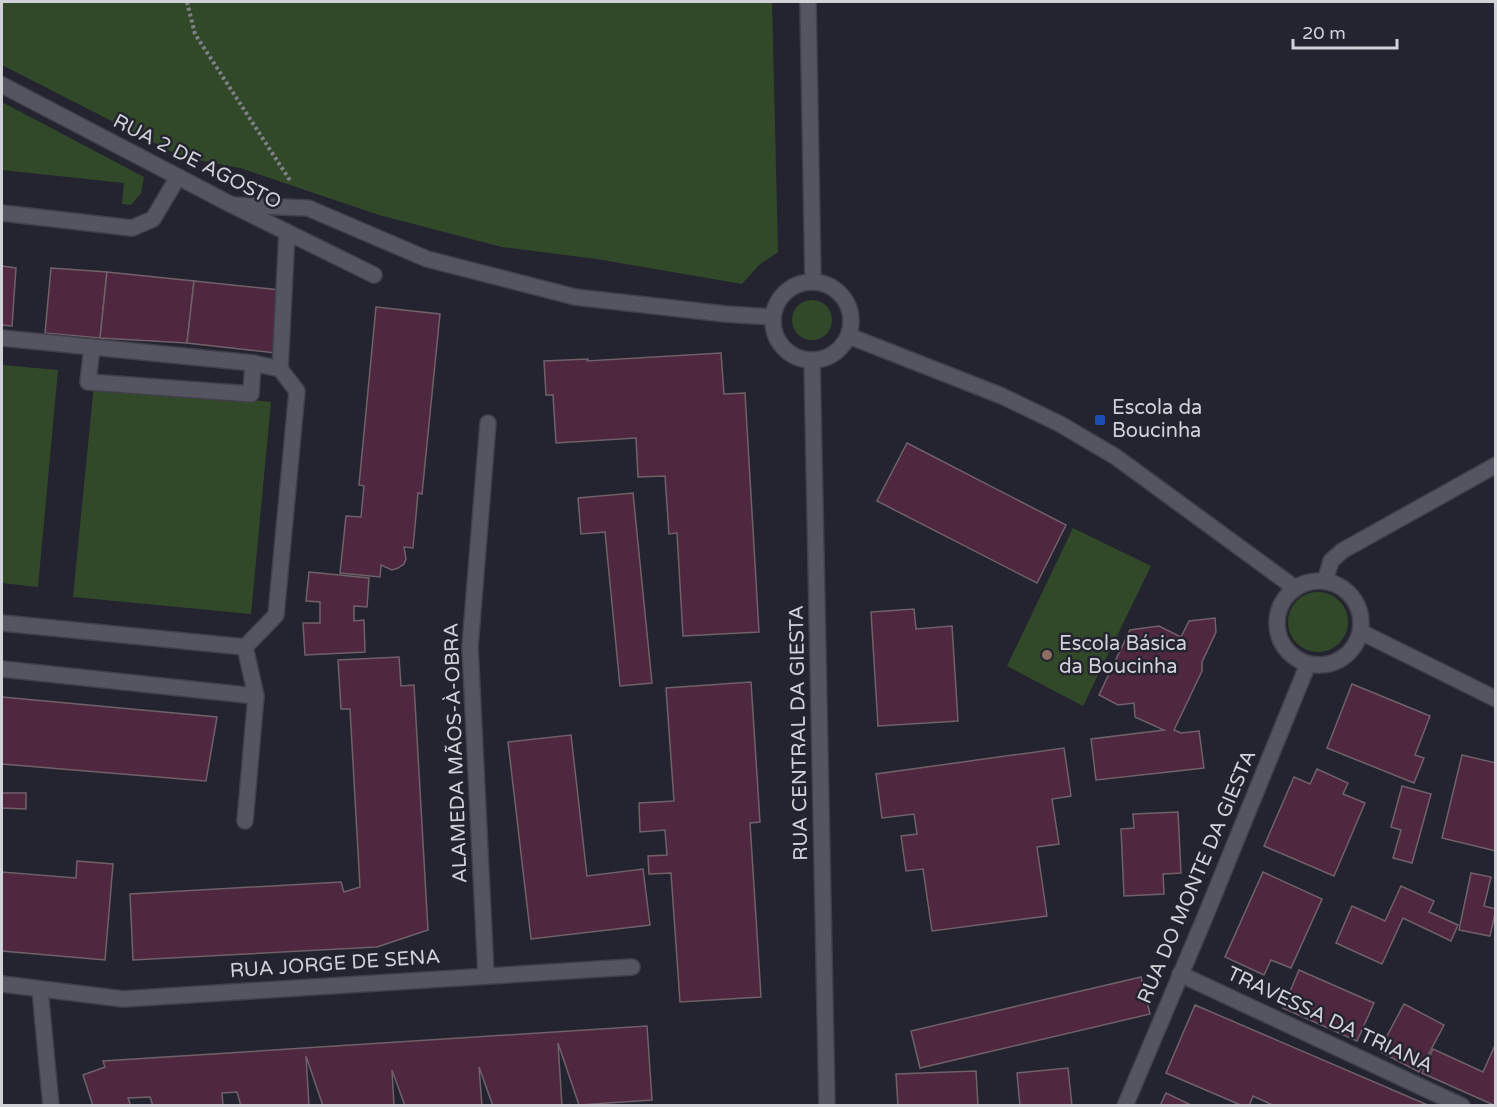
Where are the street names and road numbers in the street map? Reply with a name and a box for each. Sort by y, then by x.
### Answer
street label: RUA 2 DE AGOSTO [109,109,285,215]
street label: RUA CENTRAL DA GIESTA [785,605,813,861]
street label: ALAMEDA MÃOS-À-OBRA [438,622,473,884]
street label: RUA DO MONTE DA GIESTA [1133,747,1261,1007]
street label: RUA JORGE DE SENA [229,945,441,983]
street label: TRAVESSA DA TRIANA [1223,962,1437,1078]

